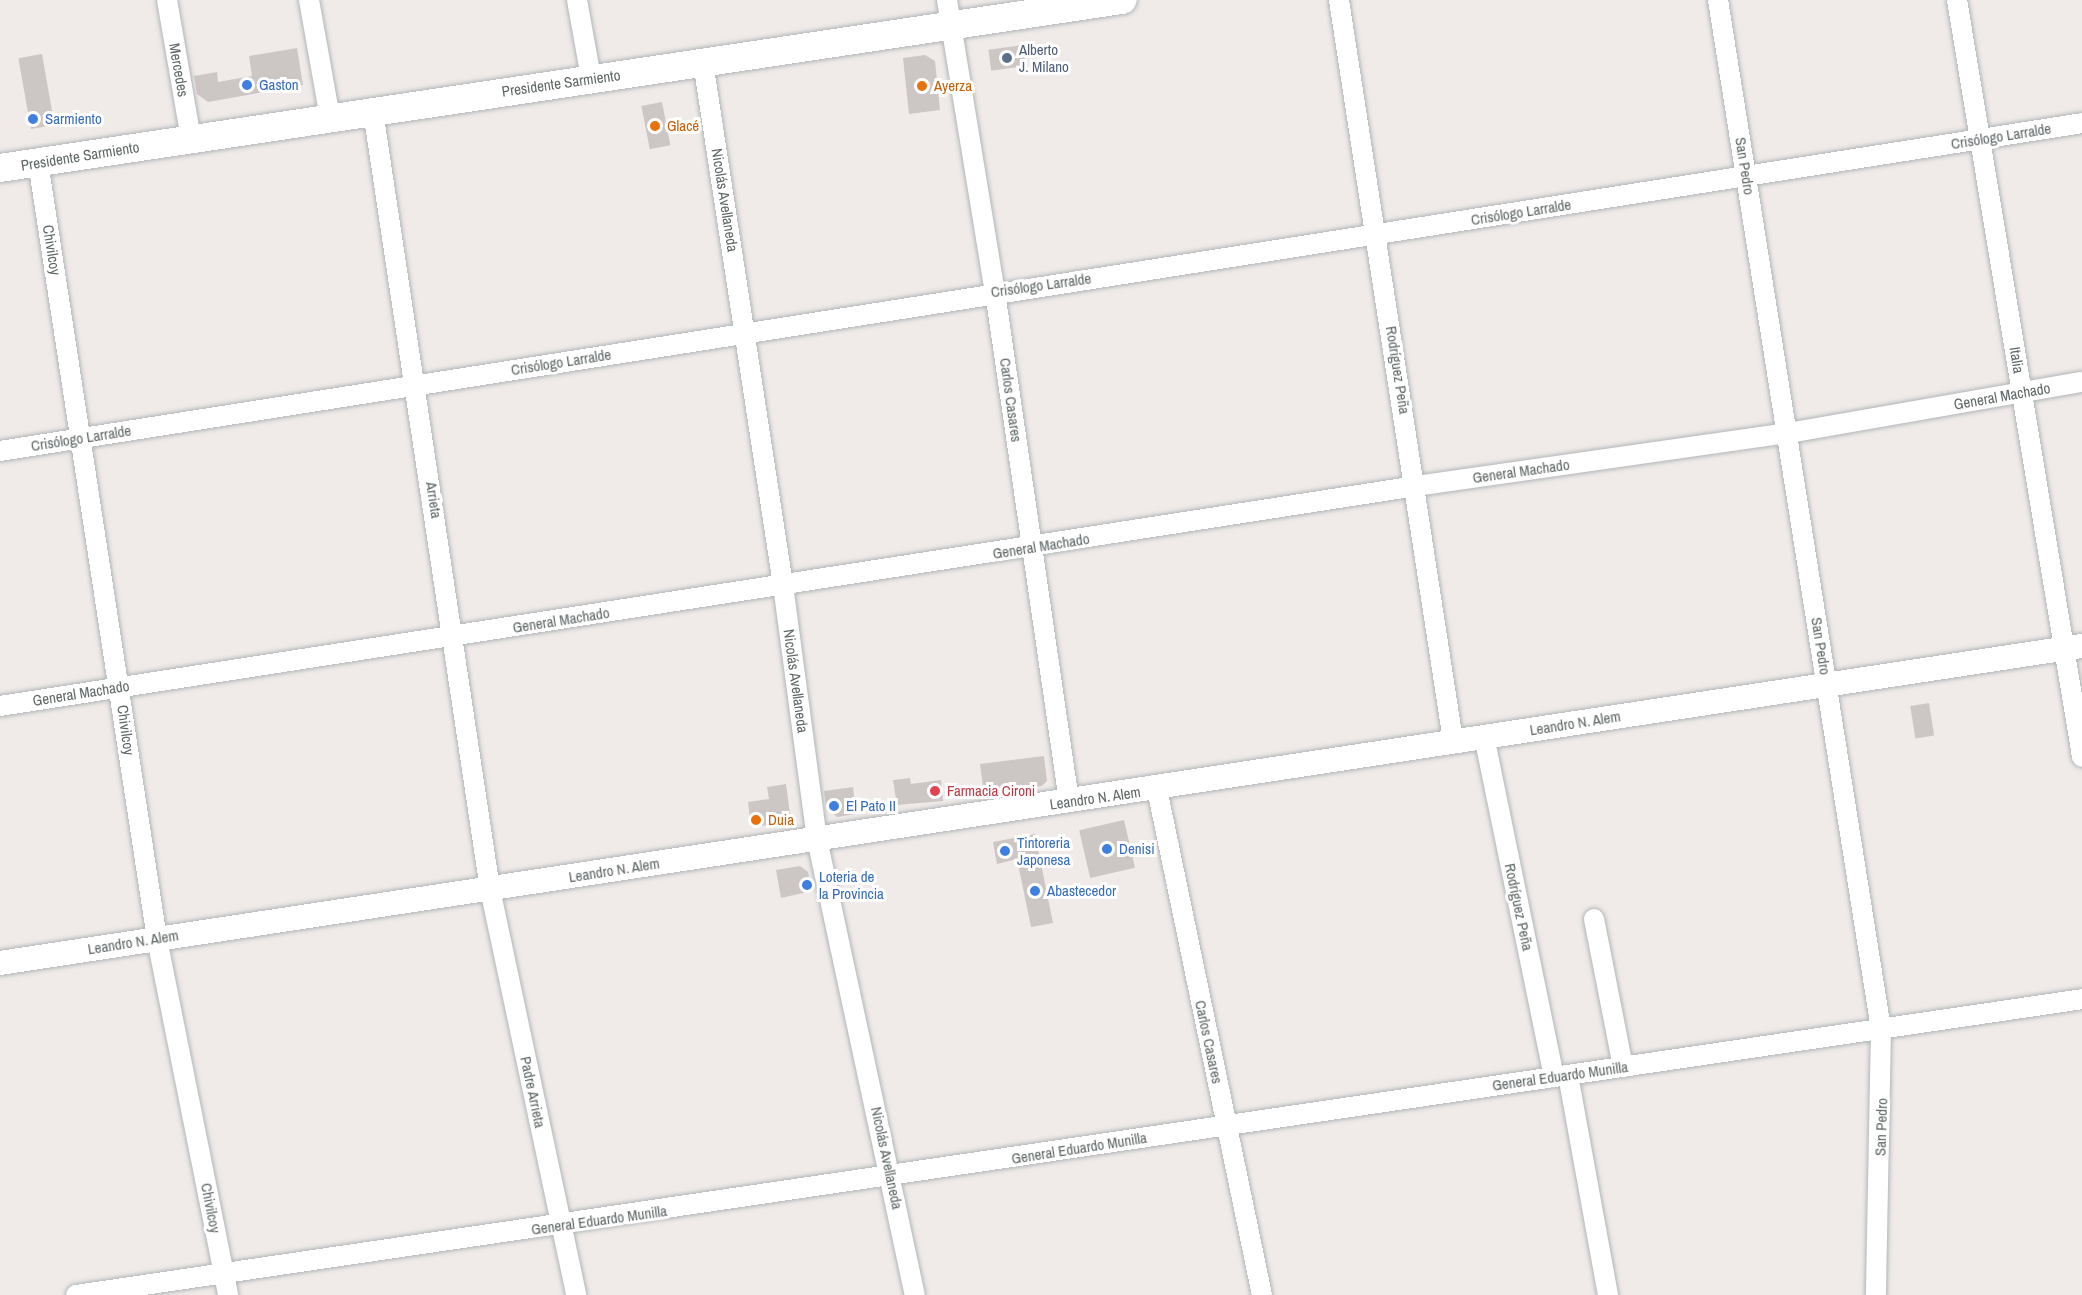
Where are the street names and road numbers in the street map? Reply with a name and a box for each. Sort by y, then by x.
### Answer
street label: Mercedes [165,42,193,98]
street label: Presidente Sarmiento [501,66,621,100]
street label: Crisólogo Larralde [1950,119,2052,153]
street label: San Pedro [1732,136,1758,196]
street label: Presidente Sarmiento [20,138,140,174]
street label: Nicolás Avellaneda [708,147,742,253]
street label: Crisólogo Larralde [1470,195,1572,229]
street label: Chivilcoy [39,224,65,276]
street label: Crisólogo Larralde [990,269,1092,301]
street label: Rodríguez Peña [1382,325,1414,415]
street label: Crisólogo Larralde [510,345,612,379]
street label: Italia [2006,345,2028,375]
street label: Carlos Casares [996,357,1026,443]
street label: General Machado [1952,379,2052,413]
street label: Crisólogo Larralde [30,421,132,455]
street label: General Machado [1471,455,1571,487]
street label: Arrieta [422,480,446,520]
street label: General Machado [991,529,1091,563]
street label: General Machado [511,603,611,637]
street label: San Pedro [1808,616,1834,676]
street label: Nicolás Avellaneda [780,628,812,734]
street label: General Machado [31,676,131,710]
street label: Chivilcoy [114,704,138,756]
street label: Leandro N. Alem [1528,707,1622,739]
street label: Leandro N. Alem [1048,783,1142,813]
street label: Leandro N. Alem [567,854,661,886]
street label: Rodríguez Peña [1501,862,1537,952]
street label: Leandro N. Alem [86,926,180,958]
street label: Carlos Casares [1191,999,1227,1085]
street label: Padre Arrieta [517,1054,549,1130]
street label: General Eduardo Munilla [1491,1058,1629,1094]
street label: San Pedro [1871,1098,1891,1156]
street label: Nicolás Avellaneda [867,1105,907,1211]
street label: General Eduardo Munilla [1010,1128,1148,1168]
street label: Chivilcoy [197,1181,225,1235]
street label: General Eduardo Munilla [530,1202,668,1238]

